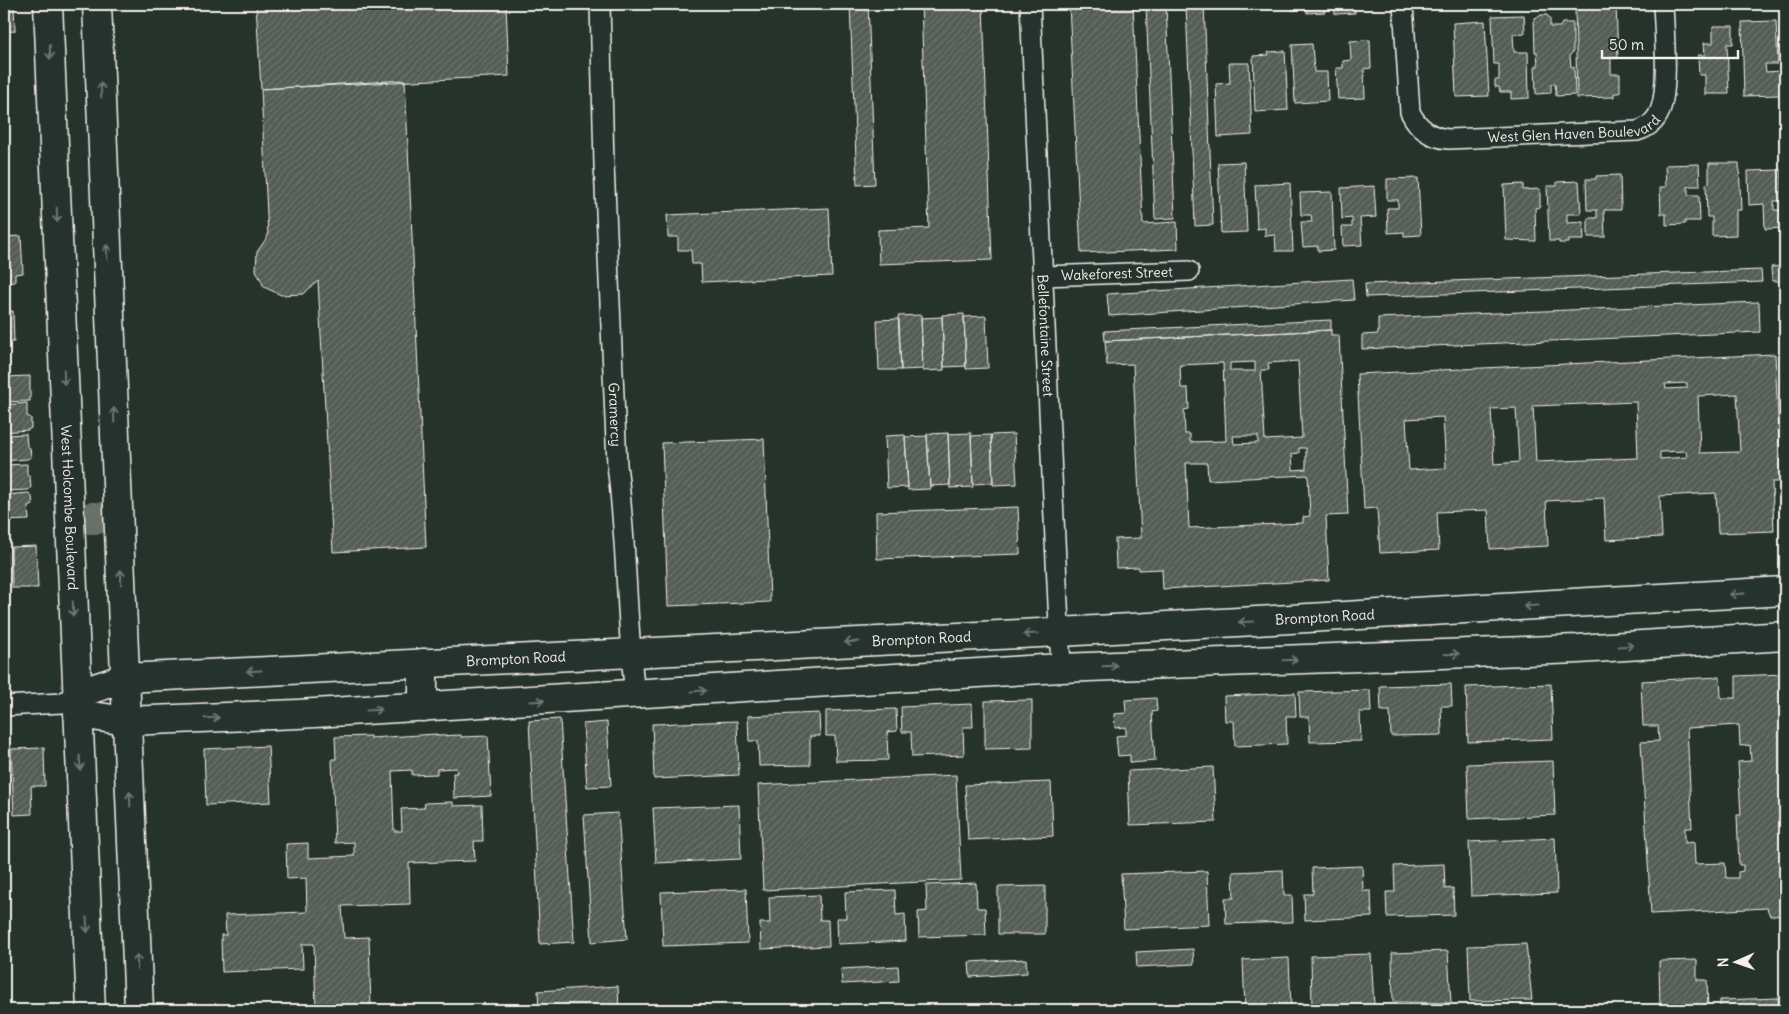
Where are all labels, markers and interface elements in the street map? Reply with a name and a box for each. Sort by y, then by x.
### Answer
scale bar [1602,28,1738,60]
text: 50 m [1609,35,1644,54]
one-way arrow [46,44,55,60]
one-way arrow [96,82,105,98]
street label: West Glen Haven Boulevard [1487,111,1664,146]
one-way arrow [52,206,62,223]
one-way arrow [103,244,112,260]
street label: Wakeforest Street [1061,263,1173,284]
street label: Bellefontaine Street [1034,274,1057,398]
one-way arrow [59,369,68,385]
street label: Gramercy [604,382,625,447]
one-way arrow [109,407,119,423]
street label: West Holcombe Boulevard [57,424,82,591]
one-way arrow [116,569,125,585]
one-way arrow [1729,589,1745,598]
one-way arrow [68,601,78,617]
one-way arrow [1523,602,1539,611]
street label: Brompton Road [1275,605,1375,629]
one-way arrow [1238,617,1254,626]
street label: Brompton Road [871,627,972,650]
one-way arrow [1024,629,1040,638]
one-way arrow [844,637,860,647]
one-way arrow [1618,641,1634,651]
street label: Brompton Road [466,647,566,670]
one-way arrow [1444,649,1460,658]
one-way arrow [1281,655,1297,664]
one-way arrow [1102,662,1118,671]
one-way arrow [246,667,262,676]
one-way arrow [691,687,707,696]
one-way arrow [528,696,544,705]
one-way arrow [366,706,382,715]
one-way arrow [204,713,220,722]
one-way arrow [75,754,85,771]
one-way arrow [125,791,134,807]
one-way arrow [83,917,92,933]
north arrow [1712,936,1762,986]
one-way arrow [132,954,141,970]
text: N [1714,957,1732,968]

